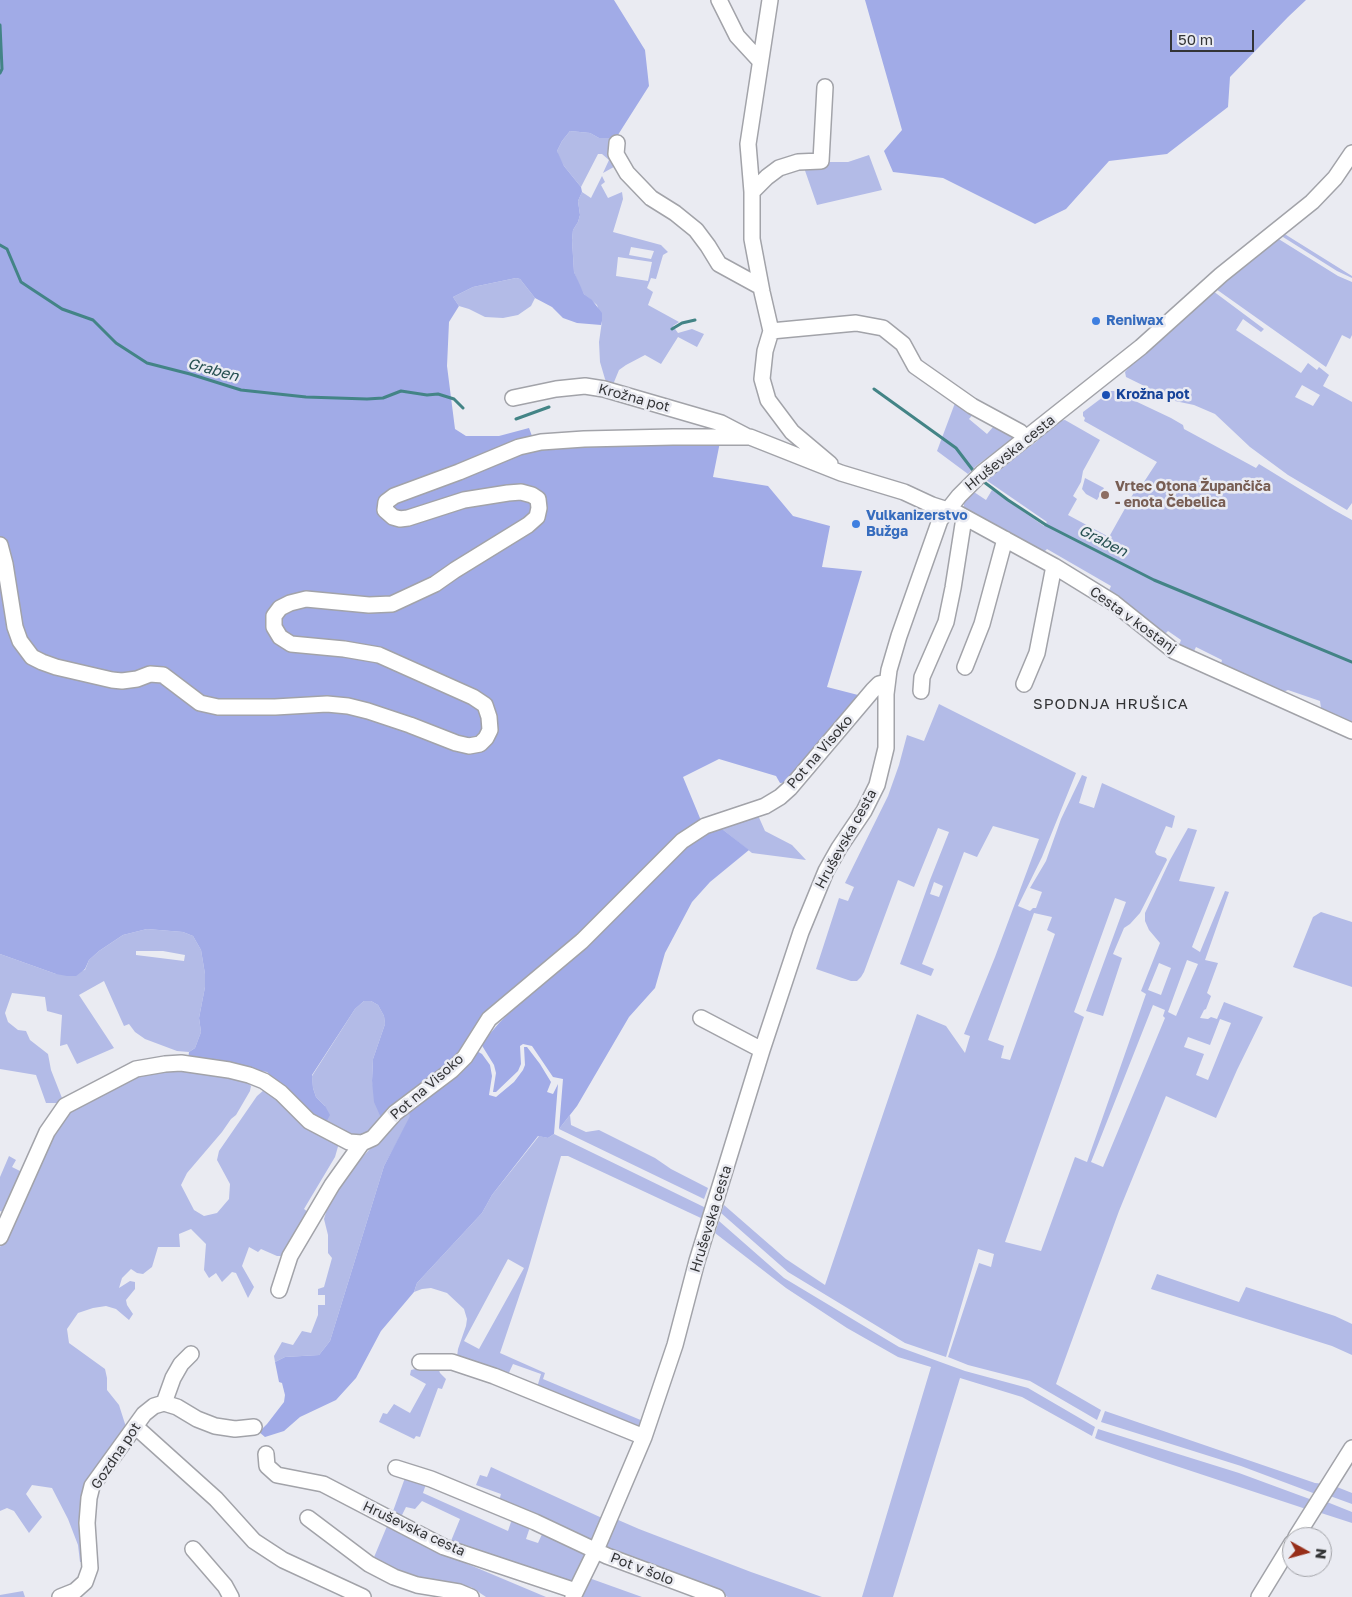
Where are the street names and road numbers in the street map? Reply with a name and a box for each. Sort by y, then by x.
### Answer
street label: Krožna pot [596,380,672,416]
street label: Hruševska cesta [962,412,1058,494]
street label: Cesta v kostanj [1087,583,1179,657]
street label: Pot na Visoko [784,712,856,792]
street label: Hruševska cesta [812,786,880,892]
street label: Pot na Visoko [387,1051,467,1123]
street label: Hruševska cesta [687,1163,735,1275]
street label: Gozdna pot [88,1420,144,1492]
street label: Hruševska cesta [360,1498,468,1560]
street label: Pot v šolo [608,1549,676,1589]

